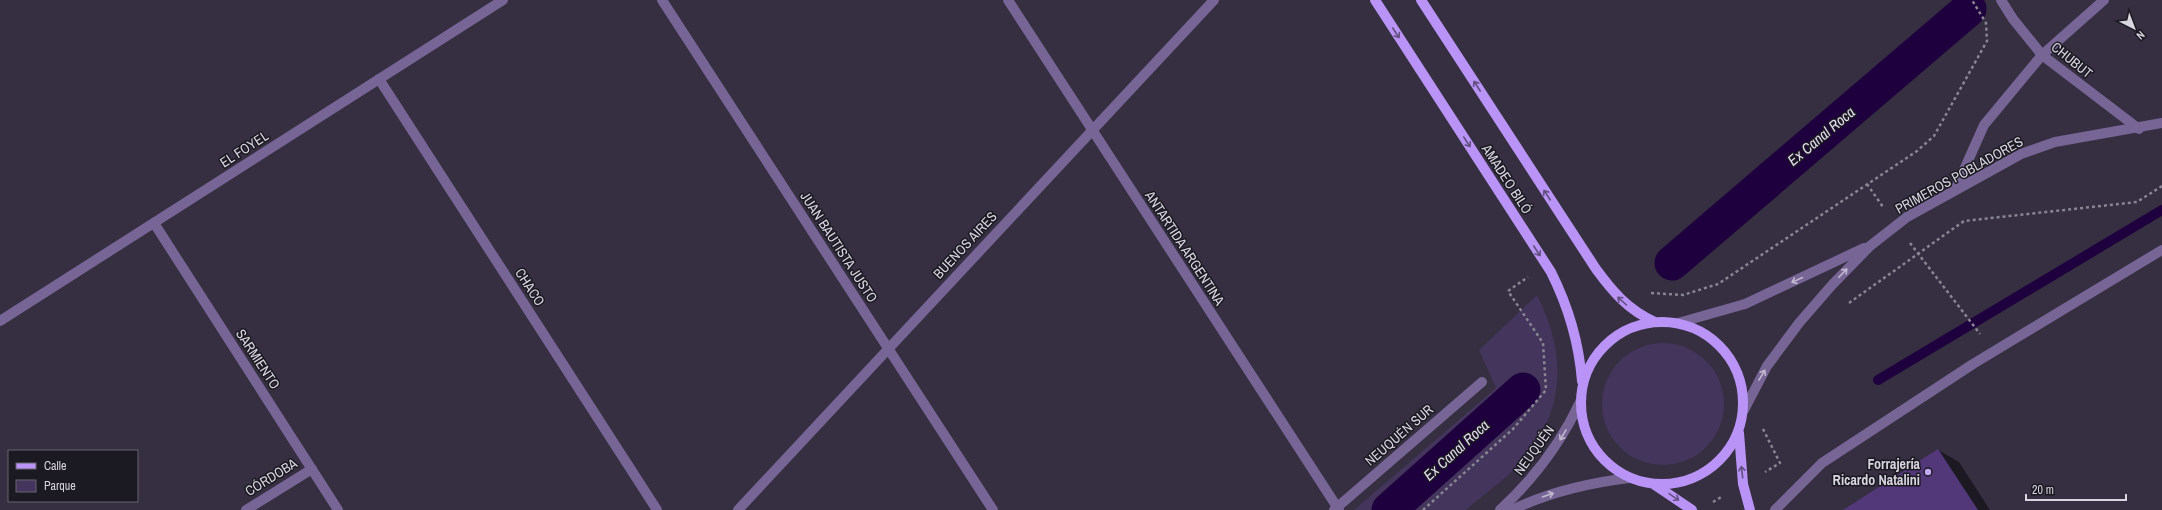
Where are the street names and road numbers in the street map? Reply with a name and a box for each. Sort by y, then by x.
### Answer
street label: CHUBUT [2048,38,2096,82]
street label: EL FOYEL [216,126,272,171]
street label: PRIMEROS POBLADORES [1892,132,2026,218]
street label: AMADEO BILÓ [1477,140,1536,217]
street label: ANTARTIDA ARGENTINA [1141,187,1229,309]
street label: JUAN BAUTISTA JUSTO [796,188,882,306]
street label: BUENOS AIRES [929,207,1001,282]
street label: CHACO [511,265,549,309]
street label: SARMIENTO [232,326,284,392]
street label: NEUQUÉN SUR [1361,400,1437,470]
street label: NEUQUÉN [1510,421,1558,479]
street label: CÓRDOBA [242,454,301,500]

